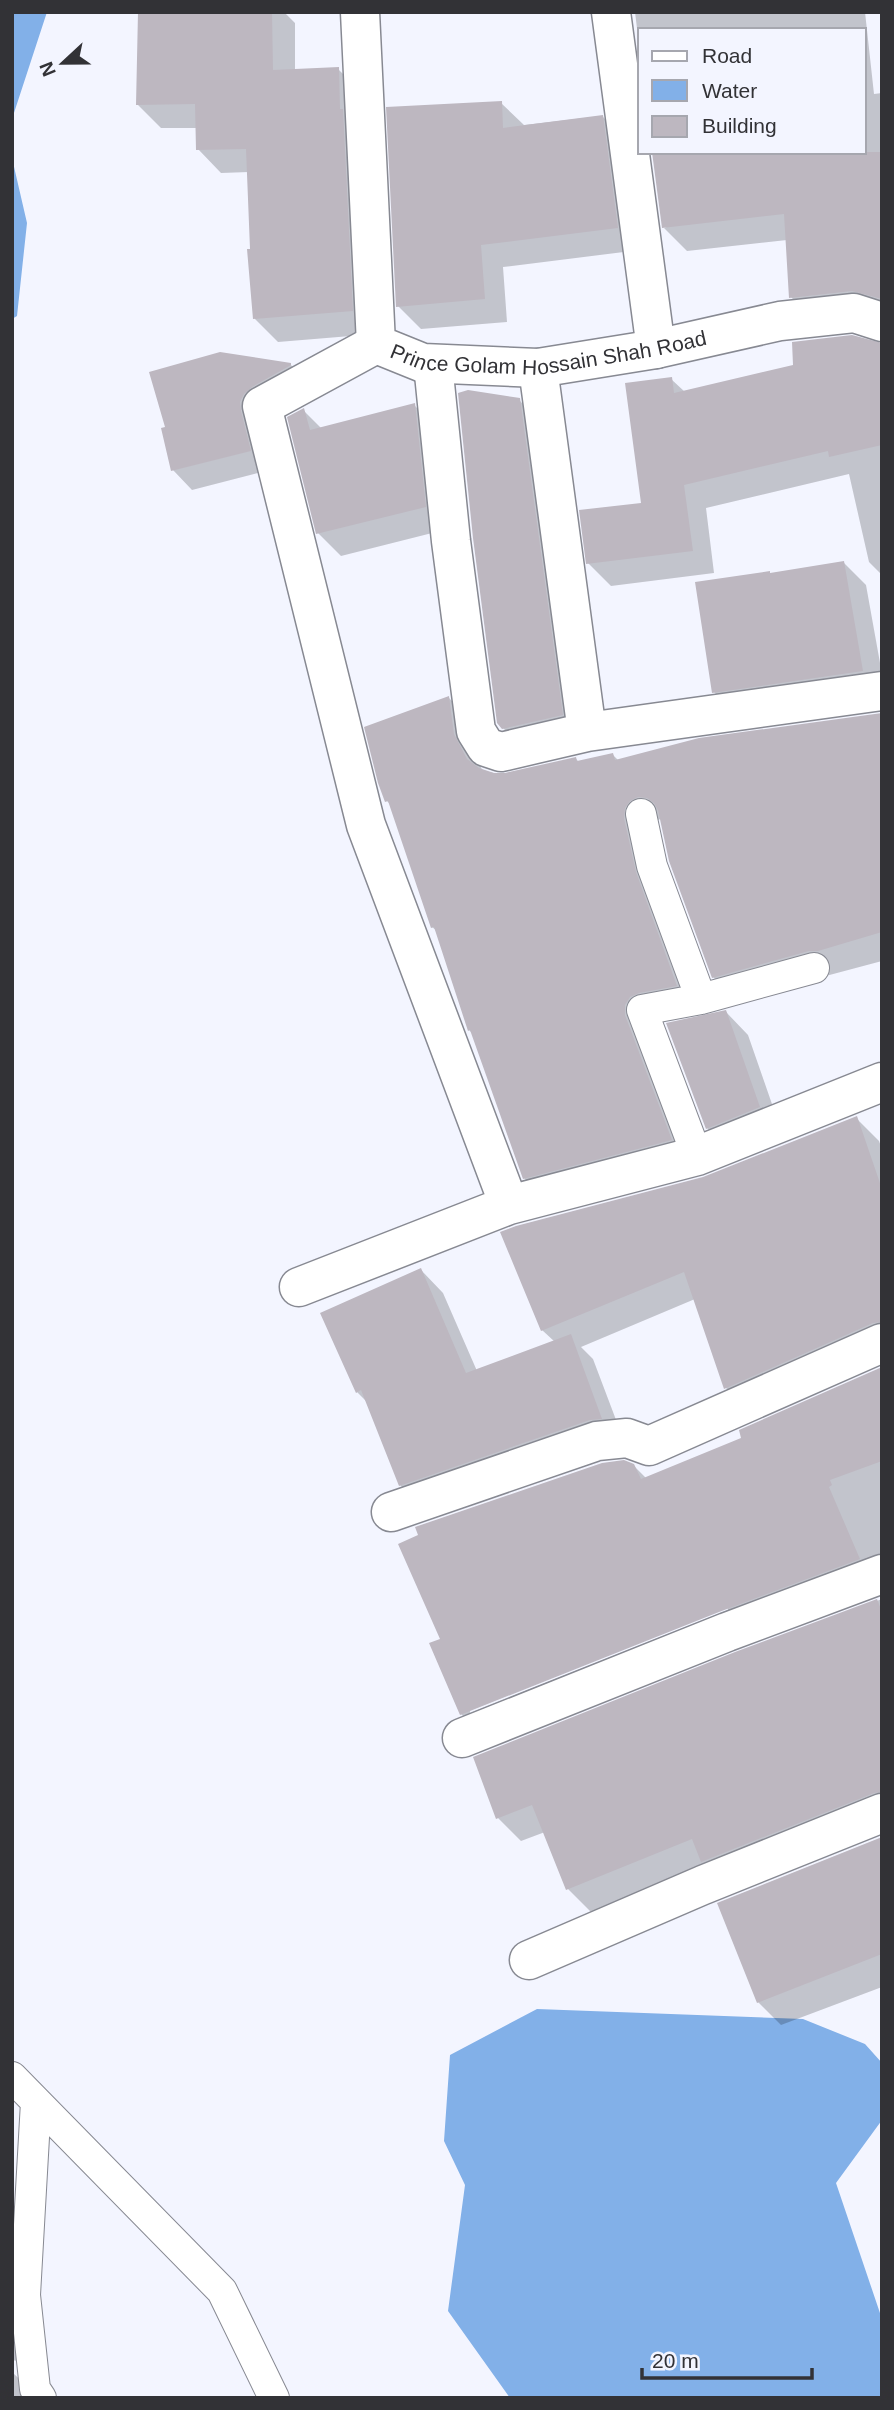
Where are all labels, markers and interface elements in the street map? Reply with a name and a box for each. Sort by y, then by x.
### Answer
north arrow [28,28,98,98]
legend [638,28,866,154]
text: Road [702,44,752,67]
text: N [35,59,60,79]
text: Water [702,79,757,102]
text: Building [702,114,777,137]
street label: Prince Golam Hossain Shah Road [387,326,708,379]
scale bar [642,2336,812,2380]
text: 20 m [652,2349,699,2372]

